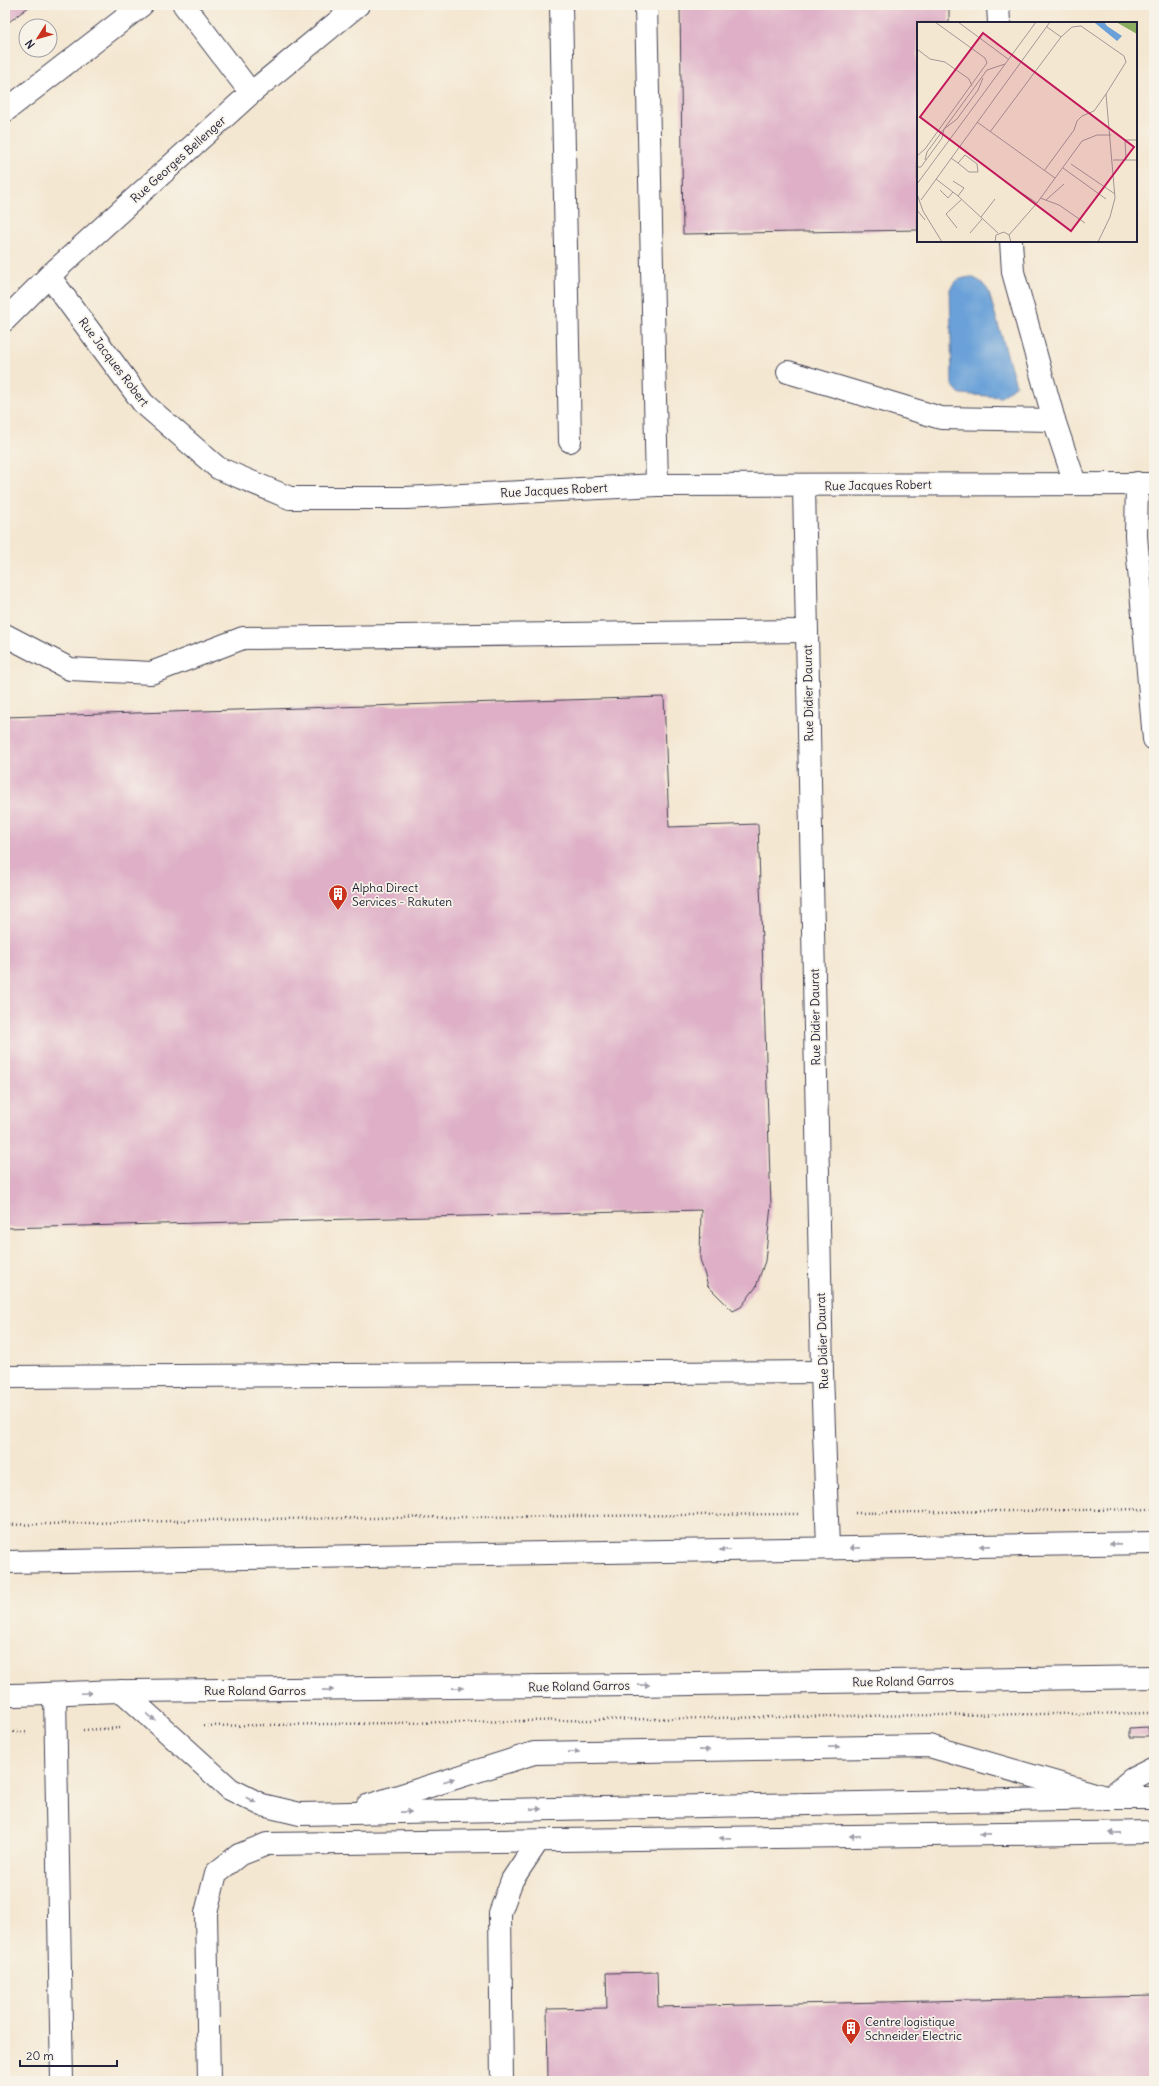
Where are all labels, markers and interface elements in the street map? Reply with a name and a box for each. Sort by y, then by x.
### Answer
north arrow [18,18,58,58]
inset map [917,22,1137,242]
text: N [22,37,38,51]
street label: Rue Georges Bellenger [127,112,229,206]
street label: Rue Jacques Robert [76,315,152,409]
street label: Rue Jacques Robert [824,477,932,493]
street label: Rue Jacques Robert [500,480,608,500]
street label: Rue Didier Daurat [800,644,816,742]
place label: Alpha Direct Services - Rakuten [352,880,452,909]
building icon: Alpha Direct Services - Rakuten [327,883,349,911]
street label: Rue Didier Daurat [807,968,823,1066]
street label: Rue Didier Daurat [813,1292,831,1390]
one-way arrow [1108,1541,1121,1547]
one-way arrow [978,1543,991,1549]
one-way arrow [848,1545,861,1551]
one-way arrow [718,1547,731,1553]
street label: Rue Roland Garros [852,1673,954,1689]
street label: Rue Roland Garros [528,1678,630,1694]
one-way arrow [638,1682,651,1688]
street label: Rue Roland Garros [204,1683,306,1698]
one-way arrow [452,1685,465,1691]
one-way arrow [322,1687,335,1693]
one-way arrow [80,1690,92,1697]
one-way arrow [146,1712,157,1721]
one-way arrow [828,1744,841,1750]
one-way arrow [698,1746,710,1753]
one-way arrow [568,1749,581,1755]
one-way arrow [443,1777,455,1783]
one-way arrow [245,1796,257,1803]
one-way arrow [530,1806,543,1812]
one-way arrow [400,1809,413,1815]
one-way arrow [1109,1829,1121,1836]
one-way arrow [978,1831,991,1837]
one-way arrow [848,1833,861,1839]
one-way arrow [718,1835,731,1841]
place label: Centre logistique Schneider Electric [865,2014,962,2043]
building icon: Centre logistique Schneider Electric [840,2017,862,2045]
scale bar [20,2042,117,2068]
text: 20 m [26,2048,54,2063]

